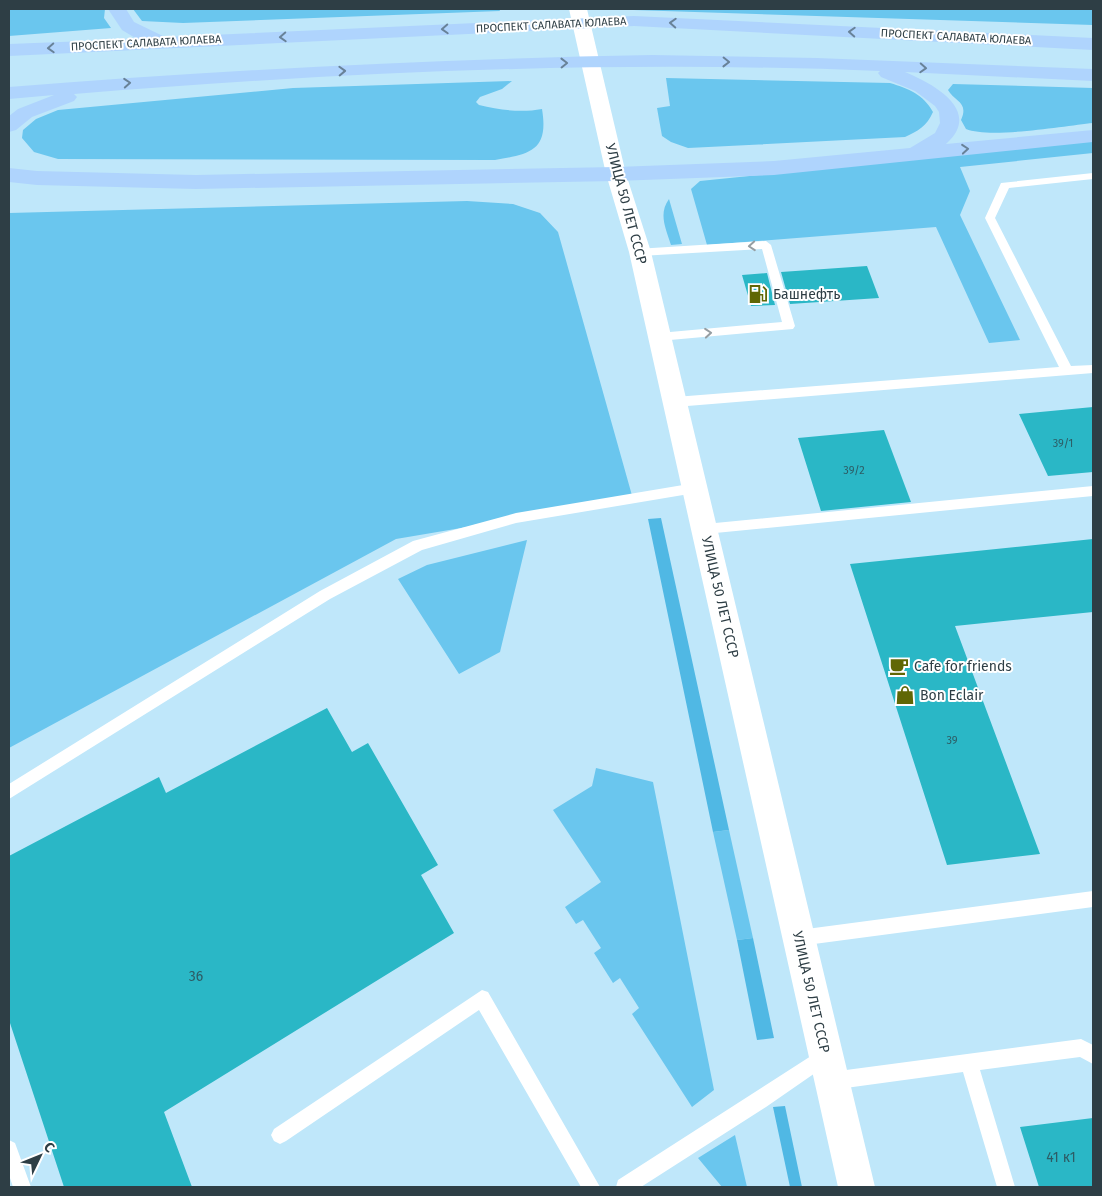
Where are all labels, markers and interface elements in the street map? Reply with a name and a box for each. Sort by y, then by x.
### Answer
street label: ПРОСПЕКТ САЛАВАТА ЮЛАЕВА [475,15,627,35]
one-way arrow [668,18,676,28]
one-way arrow [441,24,449,35]
one-way arrow [848,26,856,37]
street label: ПРОСПЕКТ САЛАВАТА ЮЛАЕВА [880,27,1032,47]
one-way arrow [279,31,287,42]
street label: ПРОСПЕКТ САЛАВАТА ЮЛАЕВА [70,33,222,53]
one-way arrow [46,43,54,54]
one-way arrow [722,57,730,68]
one-way arrow [560,58,568,68]
one-way arrow [920,62,928,73]
one-way arrow [338,65,346,76]
one-way arrow [123,78,131,89]
street label: УЛИЦА 50 ЛЕТ СССР [602,142,650,266]
one-way arrow [961,144,969,155]
one-way arrow [748,240,756,251]
fuel station icon: Башнефть [747,283,769,305]
place label: Башнефть [773,286,840,303]
one-way arrow [704,328,712,339]
house number: 39/1 [1053,437,1073,450]
house number: 39/2 [843,464,865,477]
street label: УЛИЦА 50 ЛЕТ СССР [698,534,742,660]
cafe icon: Cafe for friends [888,655,910,677]
place label: Cafe for friends [914,658,1012,675]
shop icon: Bon Eclair [894,684,916,706]
place label: Bon Eclair [920,687,984,704]
house number: 39 [946,734,958,747]
street label: УЛИЦА 50 ЛЕТ СССР [789,929,833,1055]
house number: 36 [189,968,203,985]
north arrow [15,1131,65,1181]
text: С [40,1139,58,1156]
house number: 41 к1 [1046,1149,1076,1166]

